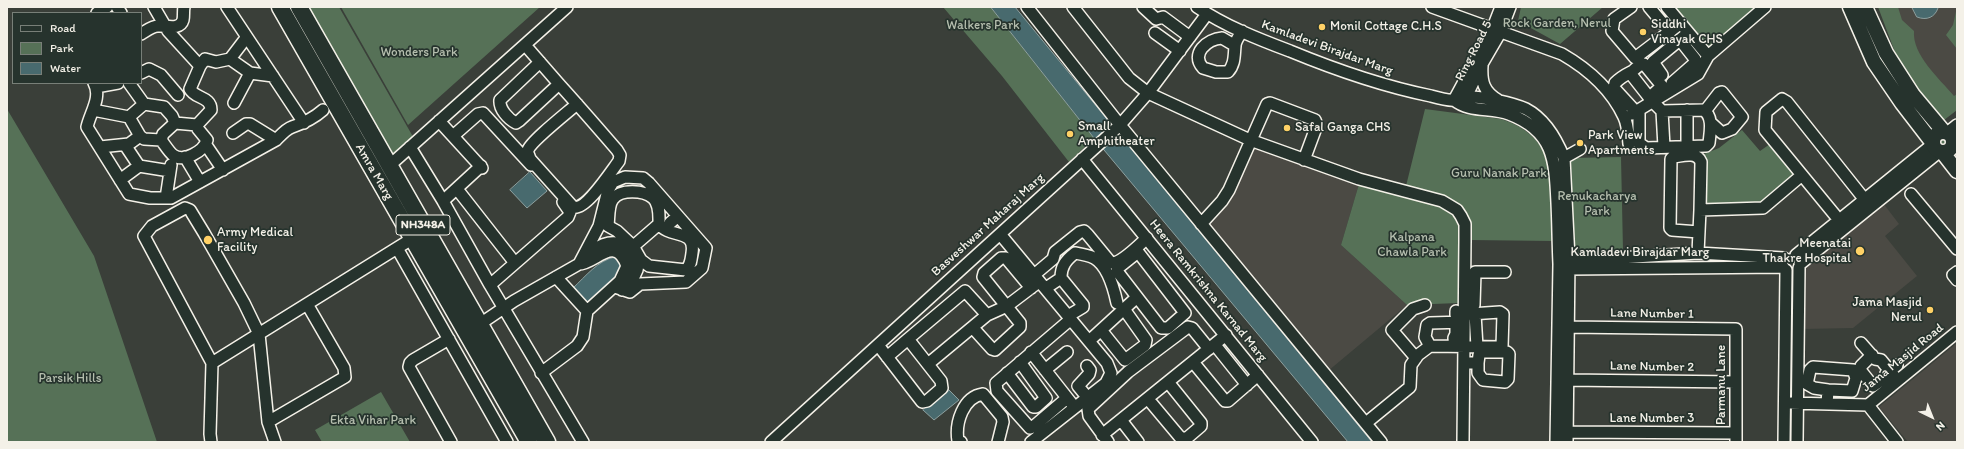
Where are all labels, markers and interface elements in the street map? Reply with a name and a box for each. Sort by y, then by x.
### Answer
legend [12,12,142,84]
park label: Rock Garden, Nerul [1503,16,1611,32]
street label: Kamladevi Birajdar Marg [1259,17,1395,79]
place label: Siddhi Vinayak CHS [1651,17,1723,48]
park label: Walkers Park [946,18,1020,34]
street label: Ring Road 5 [1452,18,1496,84]
place label: Monil Cottage C.H.S [1330,19,1442,35]
text: Road [50,21,76,35]
marker: Monil Cottage C.H.S [1317,22,1327,32]
marker: Siddhi Vinayak CHS [1638,27,1648,37]
text: Park [50,41,74,55]
park label: Wonders Park [380,45,458,61]
text: Water [50,61,81,75]
place label: Small Amphitheater [1078,119,1155,150]
place label: Safal Ganga CHS [1295,120,1391,136]
marker: Safal Ganga CHS [1282,123,1292,133]
place label: Park View Apartments [1588,128,1654,159]
marker: Small Amphitheater [1065,129,1075,139]
marker: Park View Apartments [1575,138,1585,148]
street label: Amra Marg [352,141,396,203]
park label: Guru Nanak Park [1451,166,1547,182]
street label: Basveshwar Maharaj Marg [928,170,1048,280]
park label: Renukacharya Park [1557,189,1637,220]
road number: NH348A [396,215,450,235]
street label: Heera Ramkrishna Karnad Marg [1146,217,1270,365]
place label: Army Medical Facility [217,225,293,256]
park label: Kalpana Chawla Park [1377,230,1447,261]
marker: Army Medical Facility [202,234,214,246]
place label: Meenatai Thakre Hospital [1763,236,1851,267]
street label: Kamladevi Birajdar Marg [1571,245,1709,261]
marker: Meenatai Thakre Hospital [1854,245,1866,257]
place label: Jama Masjid Nerul [1853,295,1922,326]
street label: Lane Number 1 [1610,305,1694,323]
marker: Jama Masjid Nerul [1925,305,1935,315]
street label: Jama Masjid Road [1859,320,1947,396]
street label: Parmanu Lane [1714,345,1730,425]
street label: Lane Number 2 [1610,358,1694,376]
park label: Parsik Hills [38,371,102,387]
north arrow [1912,397,1952,437]
street label: Lane Number 3 [1610,411,1694,427]
park label: Ekta Vihar Park [330,413,416,429]
text: N [1933,419,1948,433]

